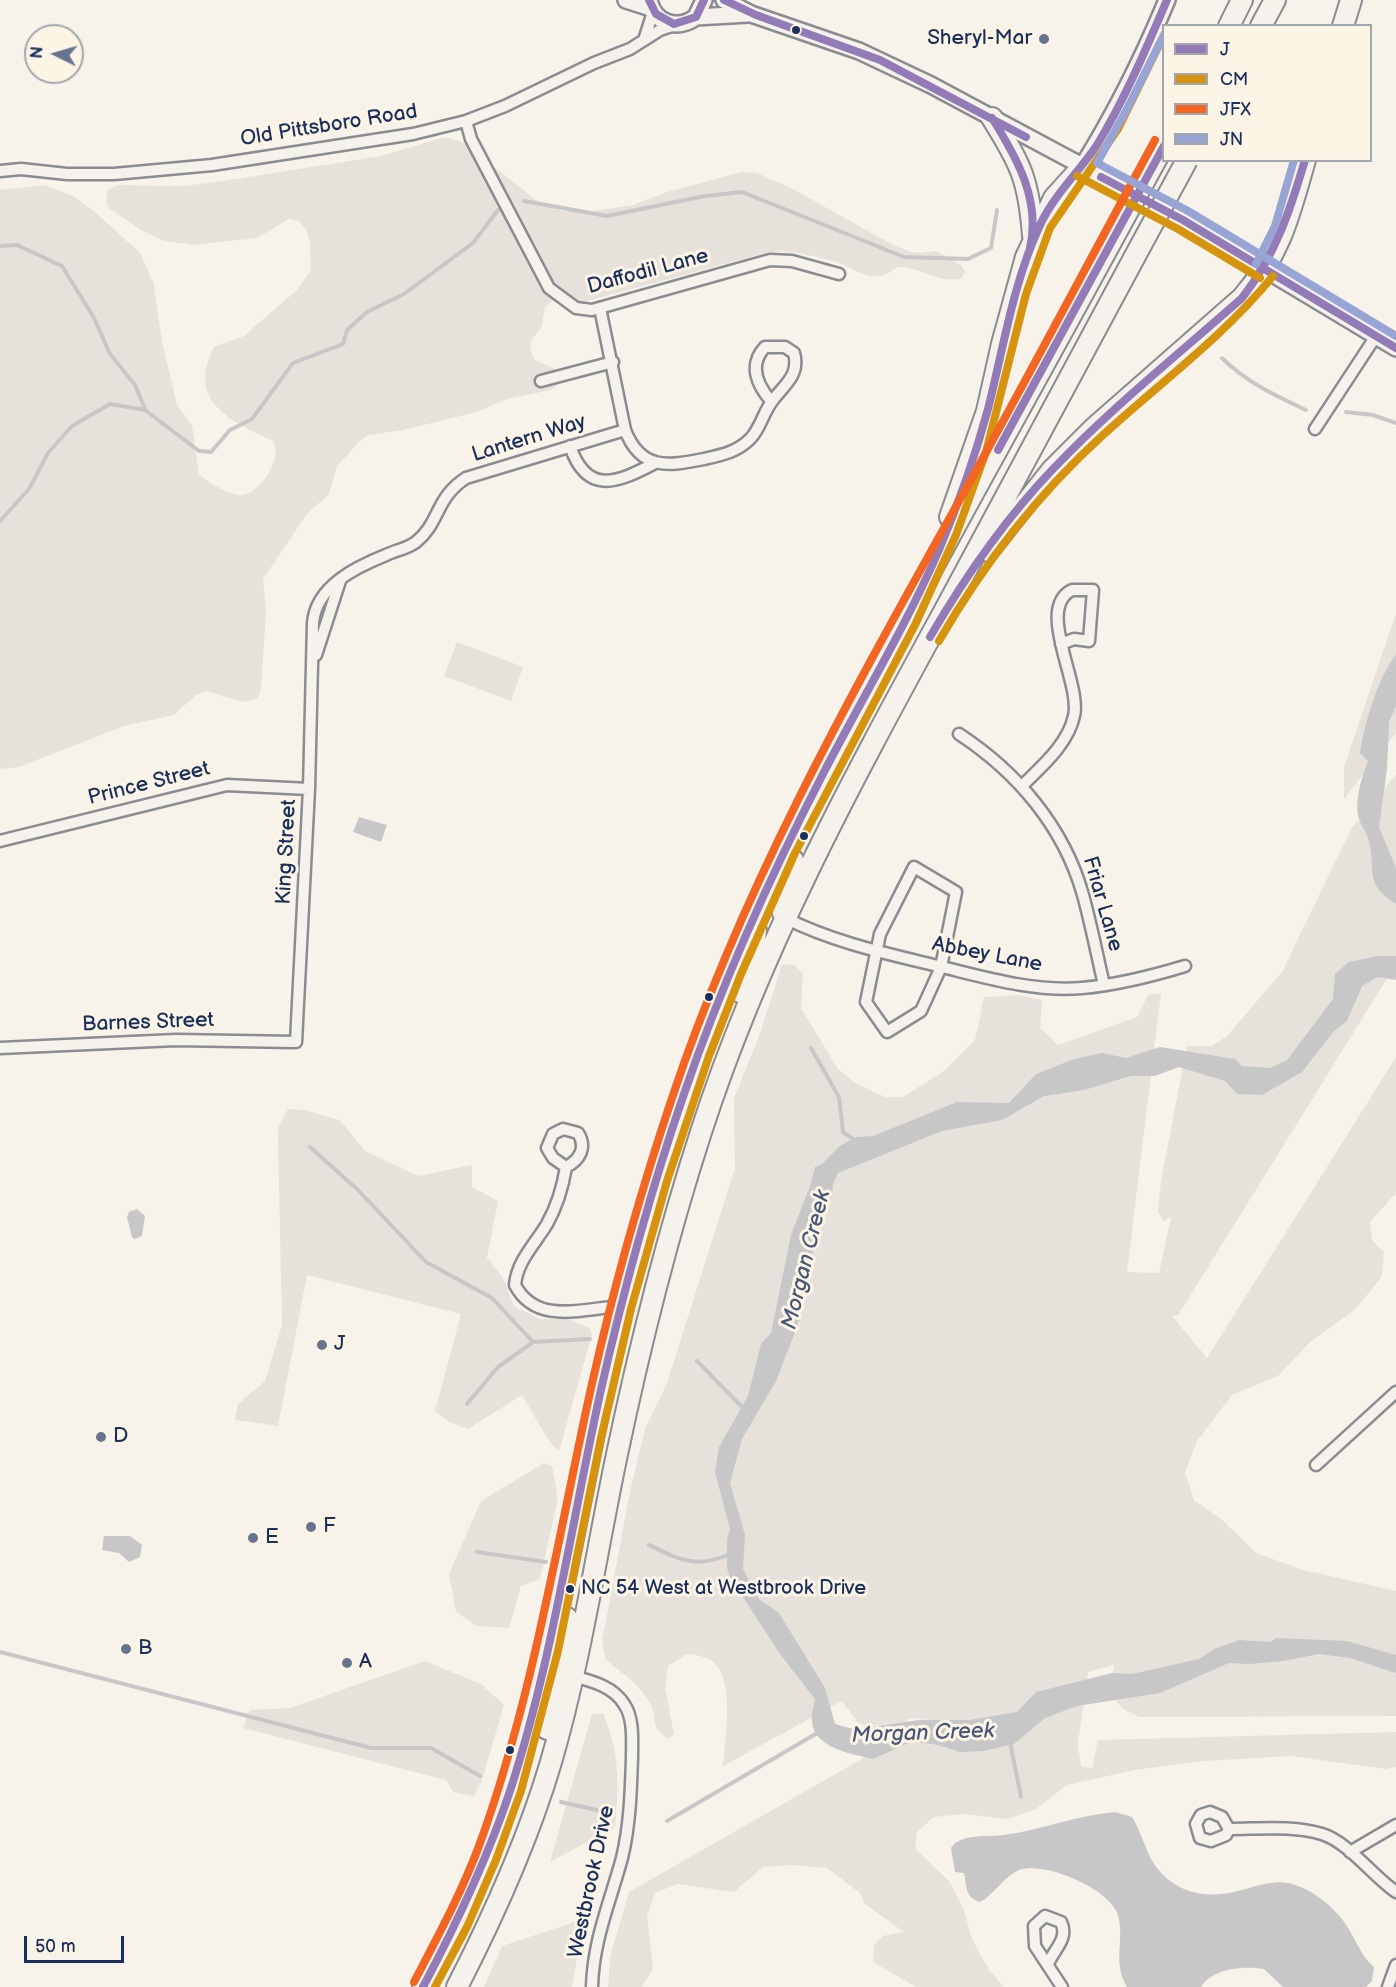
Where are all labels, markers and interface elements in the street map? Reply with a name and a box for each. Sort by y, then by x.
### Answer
north arrow [24,24,84,84]
unlabelled marker [790,24,802,36]
legend [1162,24,1372,162]
place label: Sheryl-Mar [927,26,1032,52]
marker: Sheryl-Mar [1037,32,1051,46]
text: J [1220,39,1230,60]
text: N [28,46,48,59]
text: CM [1220,69,1248,90]
text: JFX [1220,99,1251,120]
street label: Old Pittsboro Road [239,100,419,152]
text: JN [1220,129,1243,150]
street label: Daffodil Lane [585,244,711,300]
street label: Lantern Way [469,410,589,468]
street label: Prince Street [86,757,212,811]
street label: King Street [272,799,302,905]
unlabelled marker [798,830,810,842]
street label: Friar Lane [1076,854,1128,954]
street label: Abbey Lane [930,932,1044,978]
unlabelled marker [703,991,715,1003]
street label: Barnes Street [82,1008,214,1038]
water label: Morgan Creek [777,1188,837,1332]
place label: J [334,1332,345,1358]
marker: J [315,1338,329,1352]
place label: D [113,1424,128,1450]
marker: D [94,1430,108,1444]
place label: F [323,1514,336,1540]
marker: F [304,1520,318,1534]
place label: E [265,1525,279,1551]
marker: E [246,1531,260,1545]
place label: NC 54 West at Westbrook Drive [581,1577,866,1601]
marker: NC 54 West at Westbrook Drive [564,1583,576,1595]
place label: B [138,1636,152,1662]
marker: B [119,1642,133,1656]
place label: A [359,1650,372,1676]
marker: A [340,1656,354,1670]
water label: Morgan Creek [851,1718,995,1750]
unlabelled marker [504,1744,516,1756]
street label: Westbrook Drive [564,1803,620,1961]
scale bar [27,1924,128,1962]
text: 50 m [35,1936,76,1957]

